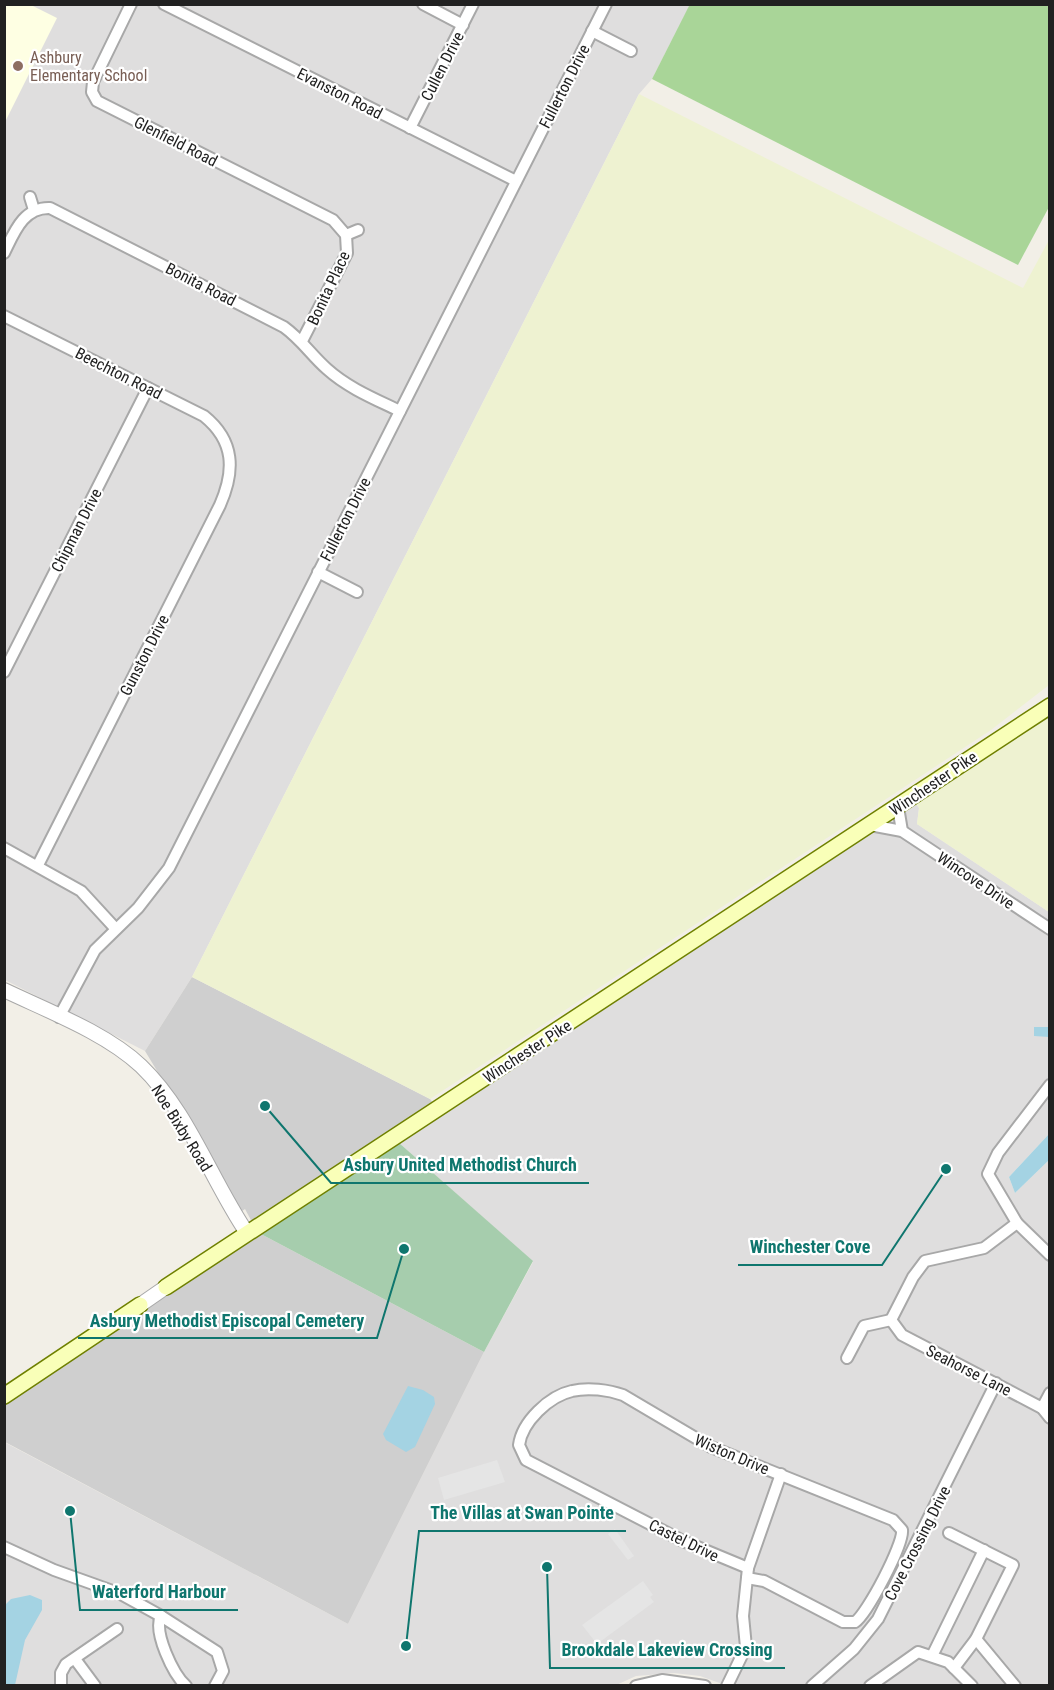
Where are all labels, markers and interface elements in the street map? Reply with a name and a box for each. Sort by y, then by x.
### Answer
street label: Cullen Drive [417,29,468,104]
street label: Fullerton Drive [535,41,594,131]
place label: Ashbury Elementary School [30,48,147,85]
marker: Ashbury Elementary School [11,59,25,73]
street label: Evanston Road [294,64,386,123]
street label: Glenfield Road [131,112,221,171]
street label: Bonita Place [303,248,354,328]
street label: Bonita Road [162,259,239,310]
street label: Beechton Road [72,343,165,403]
street label: Fullerton Drive [316,474,375,564]
street label: Chipman Drive [47,485,106,575]
street label: Gunston Drive [116,612,173,699]
street label: Winchester Pike [886,747,981,820]
street label: Wincove Drive [934,848,1018,913]
street label: Winchester Pike [480,1016,575,1087]
street label: Noe Bixby Road [147,1081,216,1175]
callout: Asbury United Methodist Church [331,1147,589,1183]
text: Asbury United Methodist Church [343,1154,577,1175]
callout: Winchester Cove [738,1229,882,1265]
text: Winchester Cove [750,1236,871,1257]
callout: Asbury Methodist Episcopal Cemetery [78,1302,377,1338]
text: Asbury Methodist Episcopal Cemetery [90,1310,364,1331]
street label: Seahorse Lane [923,1341,1015,1400]
street label: Wiston Drive [692,1430,772,1479]
street label: Cove Crossing Drive [880,1483,955,1604]
callout: The Villas at Swan Pointe [419,1495,626,1531]
text: The Villas at Swan Pointe [430,1502,614,1523]
street label: Castel Drive [646,1515,722,1566]
callout: Waterford Harbour [80,1574,238,1610]
text: Waterford Harbour [92,1581,226,1602]
callout: Brookdale Lakeview Crossing [550,1632,785,1668]
text: Brookdale Lakeview Crossing [561,1639,773,1660]

